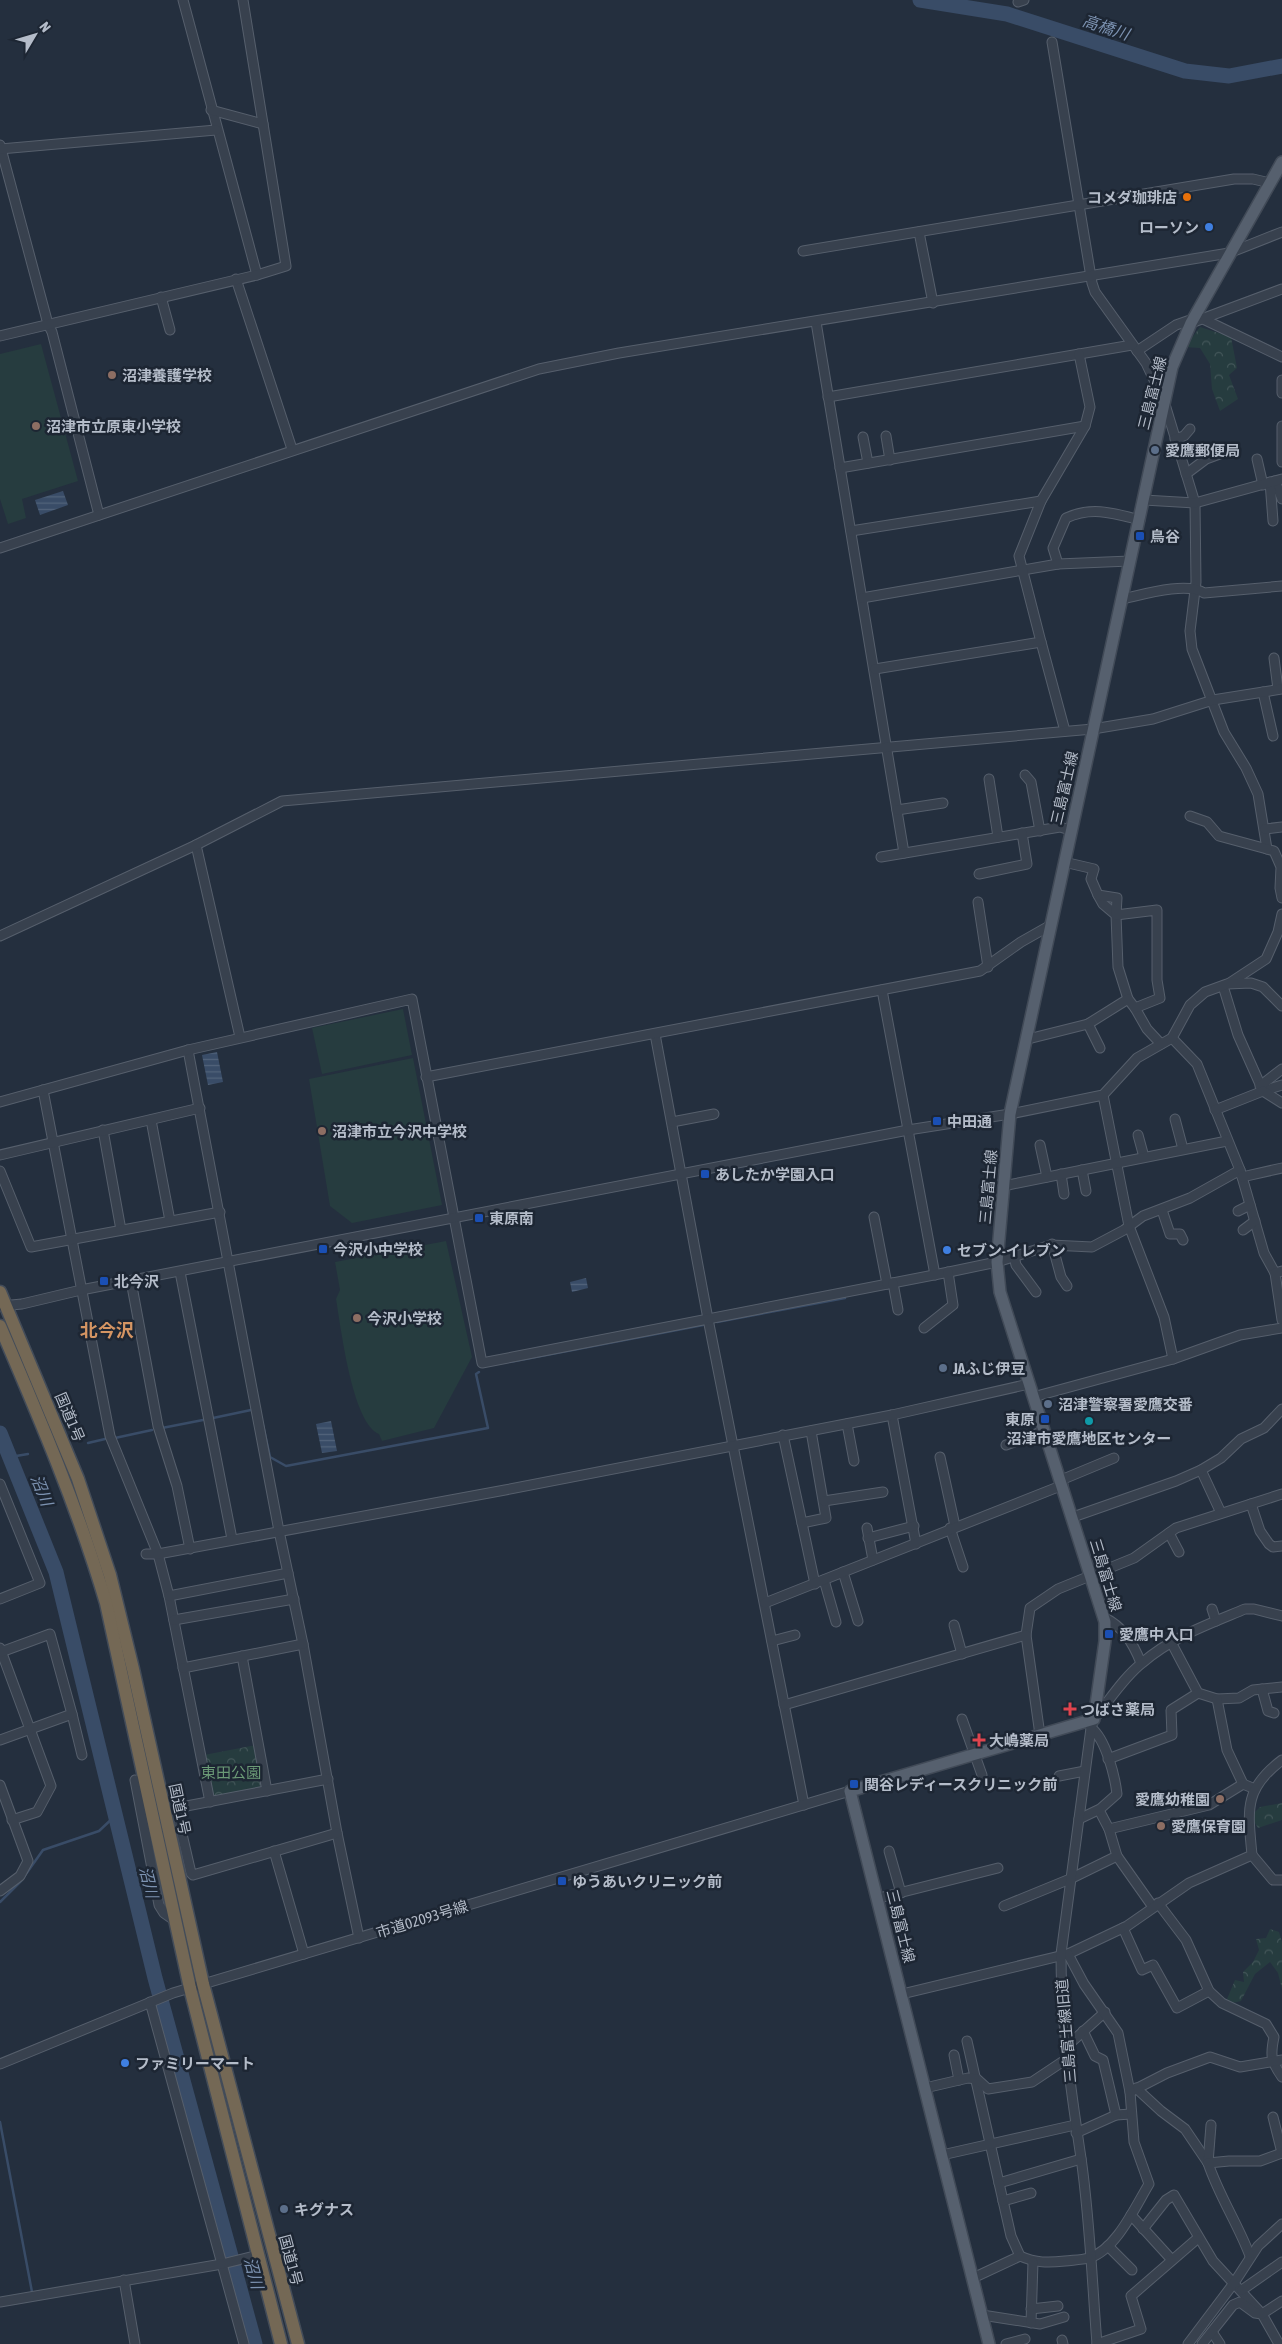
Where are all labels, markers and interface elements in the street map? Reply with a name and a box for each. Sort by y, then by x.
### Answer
north arrow [10,10,60,60]
water label: 高橋川 [1080,11,1134,44]
text: N [36,19,54,35]
place label: コメダ珈琲店 [1087,189,1177,206]
marker: コメダ珈琲店 [1181,191,1193,203]
place label: ローソン [1139,219,1199,236]
marker: ローソン [1203,221,1215,233]
street label: 三島富士線 [1135,355,1169,431]
place label: 沼津養護学校 [122,367,212,384]
marker: 沼津養護学校 [106,369,118,381]
place label: 沼津市立原東小学校 [46,418,181,435]
marker: 沼津市立原東小学校 [30,420,42,432]
place label: 愛鷹郵便局 [1165,442,1240,459]
marker: 愛鷹郵便局 [1149,444,1161,456]
place label: 鳥谷 [1150,528,1180,545]
marker: 鳥谷 [1134,530,1146,542]
street label: 三島富士線 [1047,750,1081,826]
place label: 中田通 [947,1113,992,1130]
marker: 中田通 [931,1115,943,1127]
place label: 沼津市立今沢中学校 [332,1123,467,1140]
marker: 沼津市立今沢中学校 [316,1125,328,1137]
street label: 三島富士線 [976,1149,1000,1225]
place label: あしたか学園入口 [715,1166,835,1183]
marker: あしたか学園入口 [699,1168,711,1180]
place label: 東原南 [489,1210,534,1227]
marker: 東原南 [473,1212,485,1224]
place label: 今沢小中学校 [333,1241,423,1258]
place label: セブン-イレブン [957,1242,1066,1259]
marker: 今沢小中学校 [317,1243,329,1255]
marker: セブン-イレブン [941,1244,953,1256]
place label: 北今沢 [114,1273,159,1290]
marker: 北今沢 [98,1275,110,1287]
place label: 今沢小学校 [367,1310,442,1327]
marker: 今沢小学校 [351,1312,363,1324]
district label: 北今沢 [80,1320,134,1341]
place label: JAふじ伊豆 [952,1360,1025,1377]
marker: JAふじ伊豆 [937,1362,949,1374]
street label: 国道1号 [52,1390,88,1444]
place label: 沼津警察署愛鷹交番 [1058,1396,1193,1413]
marker: 沼津警察署愛鷹交番 [1042,1398,1054,1410]
place label: 東原 [1005,1411,1035,1428]
marker: 東原 [1039,1413,1051,1425]
marker: 沼津市愛鷹地区センター [1083,1415,1095,1427]
place label: 沼津市愛鷹地区センター [1006,1430,1172,1447]
water label: 沼川 [28,1472,57,1510]
street label: 三島富士線 [1087,1537,1125,1613]
place label: 愛鷹中入口 [1119,1626,1194,1643]
marker: 愛鷹中入口 [1103,1628,1115,1640]
place label: つばさ薬局 [1080,1701,1155,1718]
marker: つばさ薬局 [1064,1703,1076,1715]
place label: 大嶋薬局 [989,1732,1049,1749]
marker: 大嶋薬局 [973,1734,985,1746]
park label: 東田公園 [201,1764,261,1781]
place label: 関谷レディースクリニック前 [864,1776,1057,1793]
marker: 関谷レディースクリニック前 [848,1778,860,1790]
street label: 国道1号 [166,1782,194,1836]
place label: 愛鷹幼稚園 [1135,1791,1210,1808]
marker: 愛鷹幼稚園 [1214,1793,1226,1805]
place label: 愛鷹保育園 [1171,1818,1246,1835]
marker: 愛鷹保育園 [1155,1820,1167,1832]
water label: 沼川 [136,1864,162,1902]
place label: ゆうあいクリニック前 [572,1873,722,1890]
marker: ゆうあいクリニック前 [556,1875,568,1887]
street label: 三島富士線 [884,1888,918,1964]
street label: 市道02093号線 [374,1897,470,1941]
street label: 三島富士線旧道 [1053,1978,1079,2084]
place label: ファミリーマート [135,2055,255,2072]
marker: ファミリーマート [119,2057,131,2069]
place label: キグナス [294,2201,354,2218]
marker: キグナス [278,2203,290,2215]
street label: 国道1号 [276,2233,306,2287]
water label: 沼川 [241,2255,267,2293]

